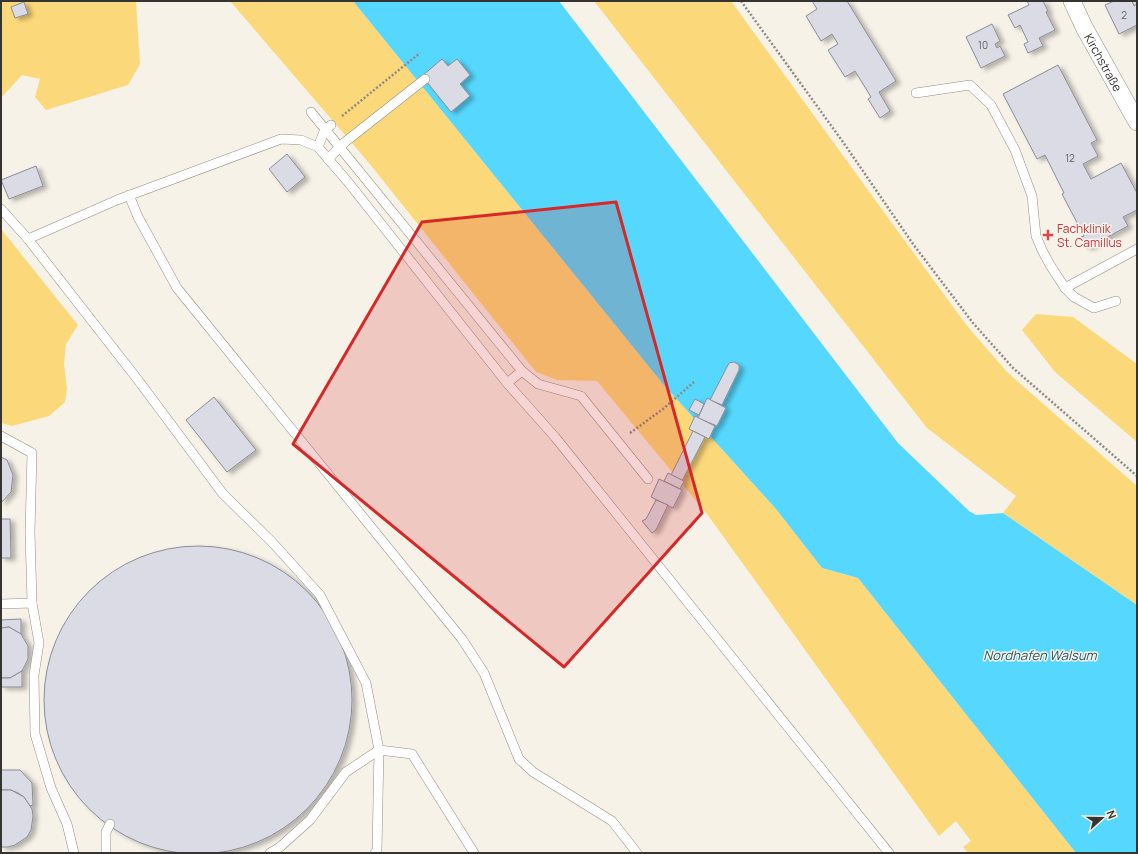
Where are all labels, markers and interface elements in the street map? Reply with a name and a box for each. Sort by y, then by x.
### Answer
house number: 2 [1121,8,1127,22]
street label: Kirchstraße [1081,30,1127,94]
house number: 10 [978,38,988,52]
house number: 12 [1065,151,1075,165]
place label: Fachklinik St. Camillus [1057,220,1122,251]
marker: Fachklinik St. Camillus [1042,229,1054,241]
water label: Nordhafen Walsum [983,646,1098,664]
north arrow [1082,798,1122,838]
text: N [1103,808,1120,821]

